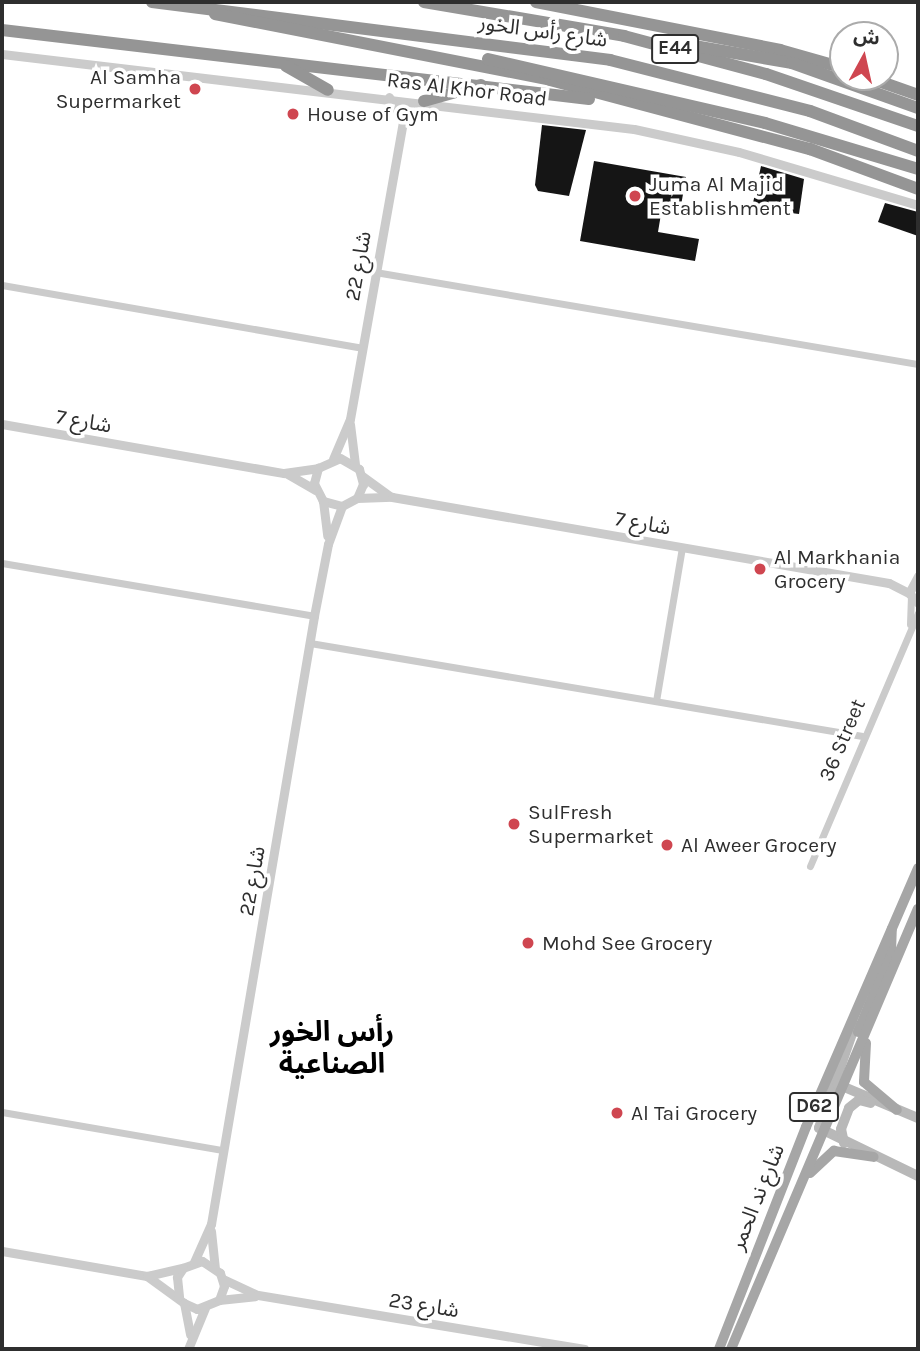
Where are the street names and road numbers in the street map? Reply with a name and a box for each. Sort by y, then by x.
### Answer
street label: شارع رأس الخور [477,9,609,53]
road number: E44 [650,34,700,64]
street label: Ras Al Khor Road [385,67,549,111]
street label: شارع 22 [339,229,377,303]
street label: شارع 7 [54,404,114,438]
street label: شارع 7 [613,506,673,540]
street label: 36 Street [813,695,871,785]
street label: شارع 22 [233,844,271,918]
road number: D62 [788,1092,840,1122]
street label: شارع ند الحمر [724,1140,790,1254]
street label: شارع 23 [387,1287,461,1323]

